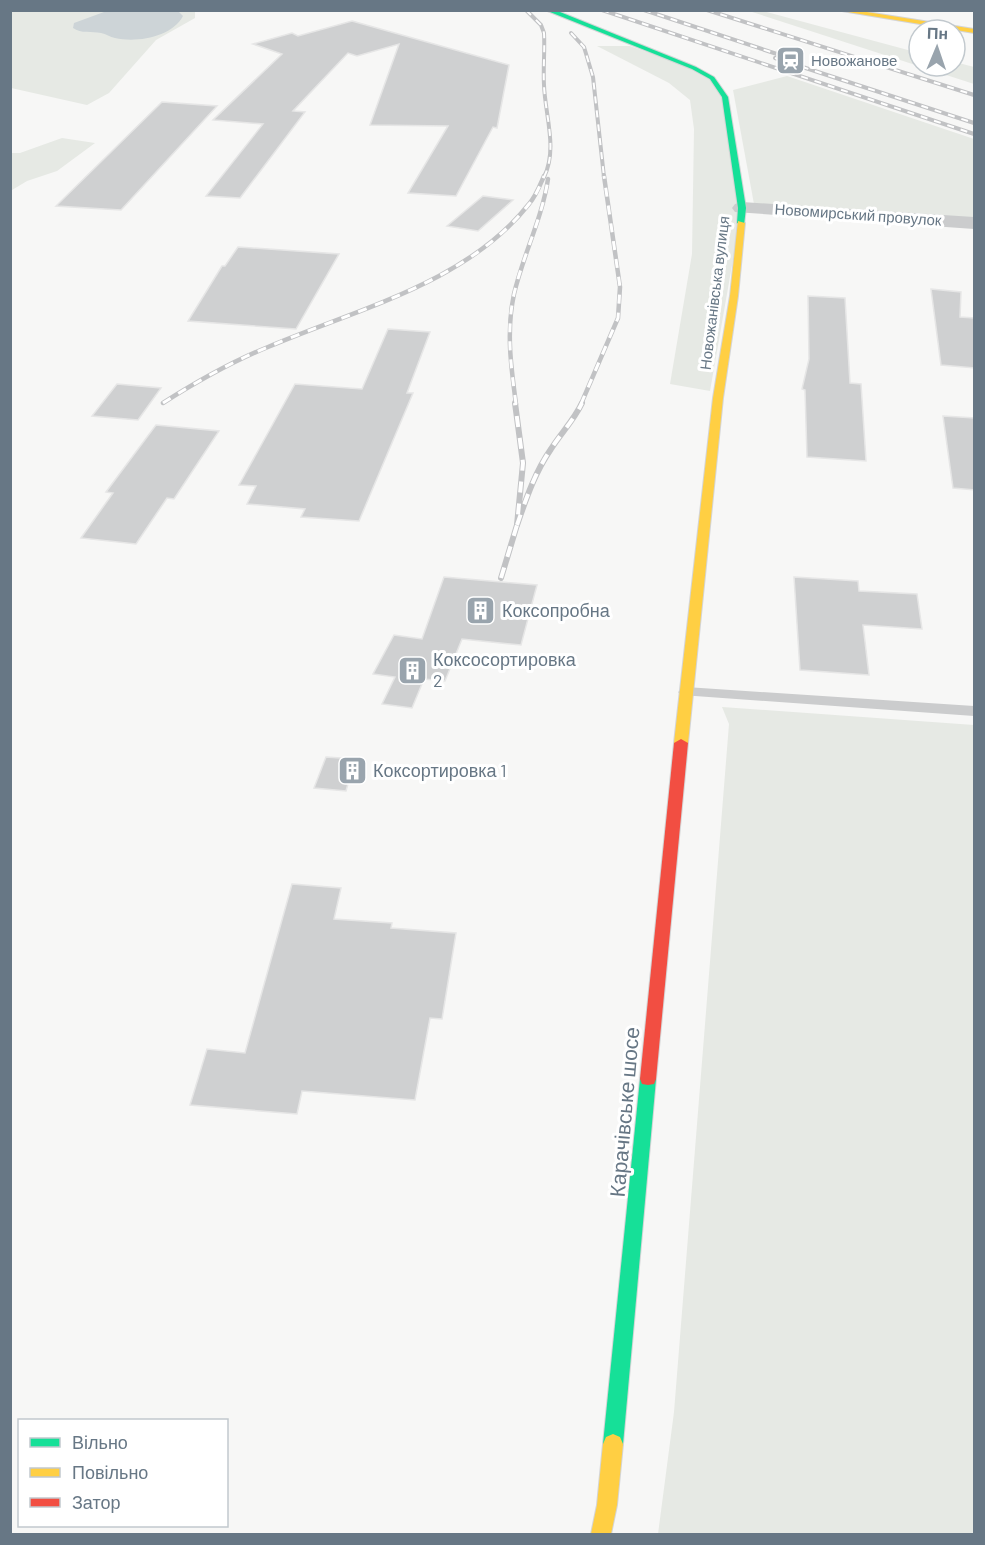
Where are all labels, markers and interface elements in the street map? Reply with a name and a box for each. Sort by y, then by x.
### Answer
north arrow [907,18,967,78]
text: Пн [927,23,948,42]
station icon: Новожанове [774,45,806,77]
place label: Новожанове [811,51,897,69]
street label: Новомирський провулок [774,199,943,229]
street label: Новожанівська вулиця [696,215,732,371]
building icon: Коксопробна [465,595,497,627]
place label: Коксопробна [502,599,611,621]
place label: Коксосортировка 2 [433,648,577,691]
building icon: Коксосортировка 2 [396,654,428,686]
building icon: Коксортировка 1 [336,755,368,787]
place label: Коксортировка 1 [373,759,506,781]
street label: Карачівське шосе [604,1026,643,1198]
legend [18,1419,228,1527]
text: Вільно [72,1431,128,1453]
text: Повільно [72,1461,148,1483]
text: Затор [72,1491,121,1513]

